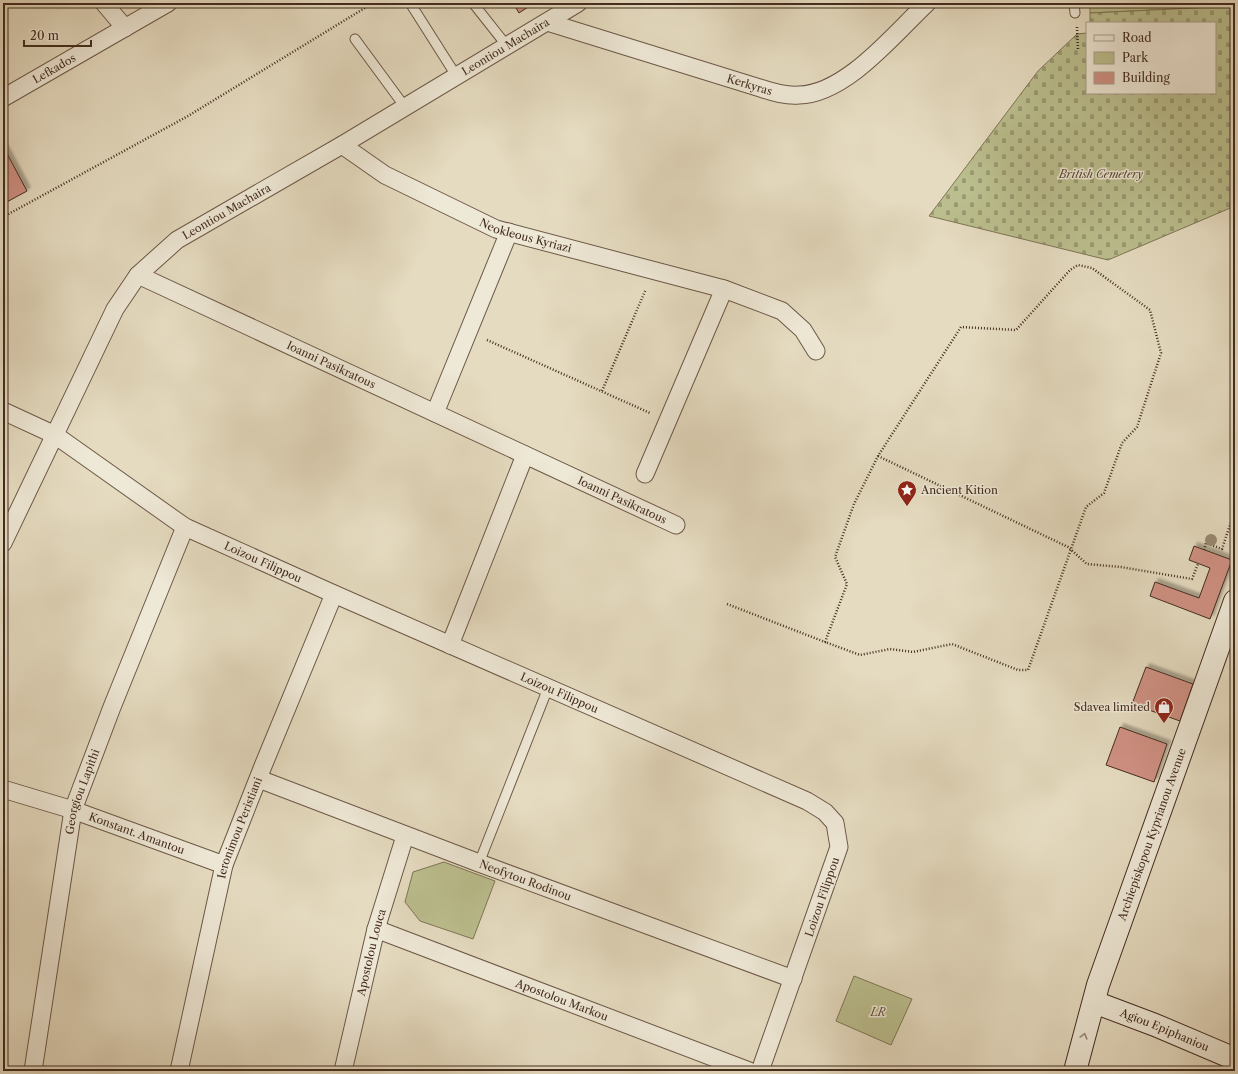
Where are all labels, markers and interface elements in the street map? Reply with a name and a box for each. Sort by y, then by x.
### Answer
street label: Leontiou Machaira [459,15,552,78]
scale bar [24,22,91,48]
legend [1086,22,1216,94]
text: 20 m [30,28,59,43]
text: Road [1122,30,1152,45]
text: Park [1122,50,1149,65]
street label: Lefkados [30,51,78,86]
text: Building [1122,70,1170,85]
street label: Kerkyras [725,71,774,98]
park label: British Cemetery [1058,167,1143,181]
street label: Leontiou Machaira [180,180,273,242]
street label: Neokleous Kyriazi [477,215,574,256]
street label: Ioanni Pasikratous [284,338,378,392]
street label: Ioanni Pasikratous [576,473,669,527]
place icon: Ancient Kition [896,479,918,507]
place label: Ancient Kition [920,483,998,497]
street label: Loizou Filippou [222,539,304,586]
street label: Loizou Filippou [518,669,601,716]
shop icon: Sdavea limited [1153,696,1175,724]
place label: Sdavea limited [1074,700,1150,714]
street label: Georgiou Lapithi [62,746,103,836]
street label: Archiepiskopou Kyprianou Avenue [1114,746,1189,923]
street label: Ieronimou Peristiani [214,774,265,880]
street label: Konstant. Amantou [87,809,187,857]
street label: Loizou Filippou [802,855,842,939]
street label: Neofytou Rodinou [477,857,574,904]
street label: Apostolou Louca [353,907,389,998]
street label: Apostolou Markou [513,976,610,1024]
park label: LR [870,1005,886,1019]
street label: Agiou Epiphaniou [1117,1005,1212,1054]
one-way arrow [1080,1033,1088,1040]

